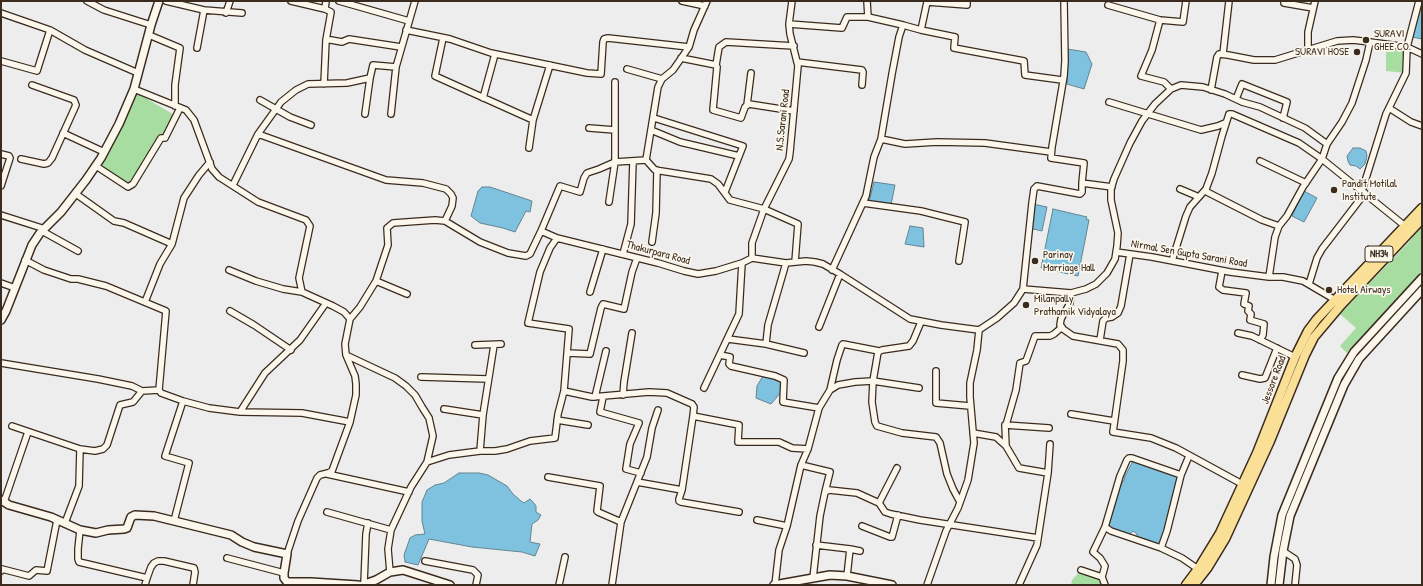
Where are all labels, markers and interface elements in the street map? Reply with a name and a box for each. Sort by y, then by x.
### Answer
place label: SURAVI GHEE CO. [1374,27,1411,53]
marker: SURAVI GHEE CO. [1361,35,1371,45]
place label: SURAVI HOSE [1295,45,1349,59]
marker: SURAVI HOSE [1352,47,1362,57]
street label: N.S.Sarani Road [773,89,793,151]
place label: Pandit Motilal Institute [1342,177,1397,203]
marker: Pandit Motilal Institute [1329,185,1339,195]
street label: Nirmal Sen Gupta Sarani Road [1130,237,1248,271]
street label: Thakurpara Road [625,238,691,268]
road number: NH34 [1365,246,1393,262]
place label: Parinay Marriage Hall [1043,248,1095,274]
marker: Parinay Marriage Hall [1030,256,1040,266]
place label: Hotel Airways [1337,283,1391,297]
marker: Hotel Airways [1324,285,1334,295]
place label: Milanpally Prathamik Vidyalaya [1034,292,1116,318]
marker: Milanpally Prathamik Vidyalaya [1021,300,1031,310]
street label: Jessore Road [1259,354,1289,406]

